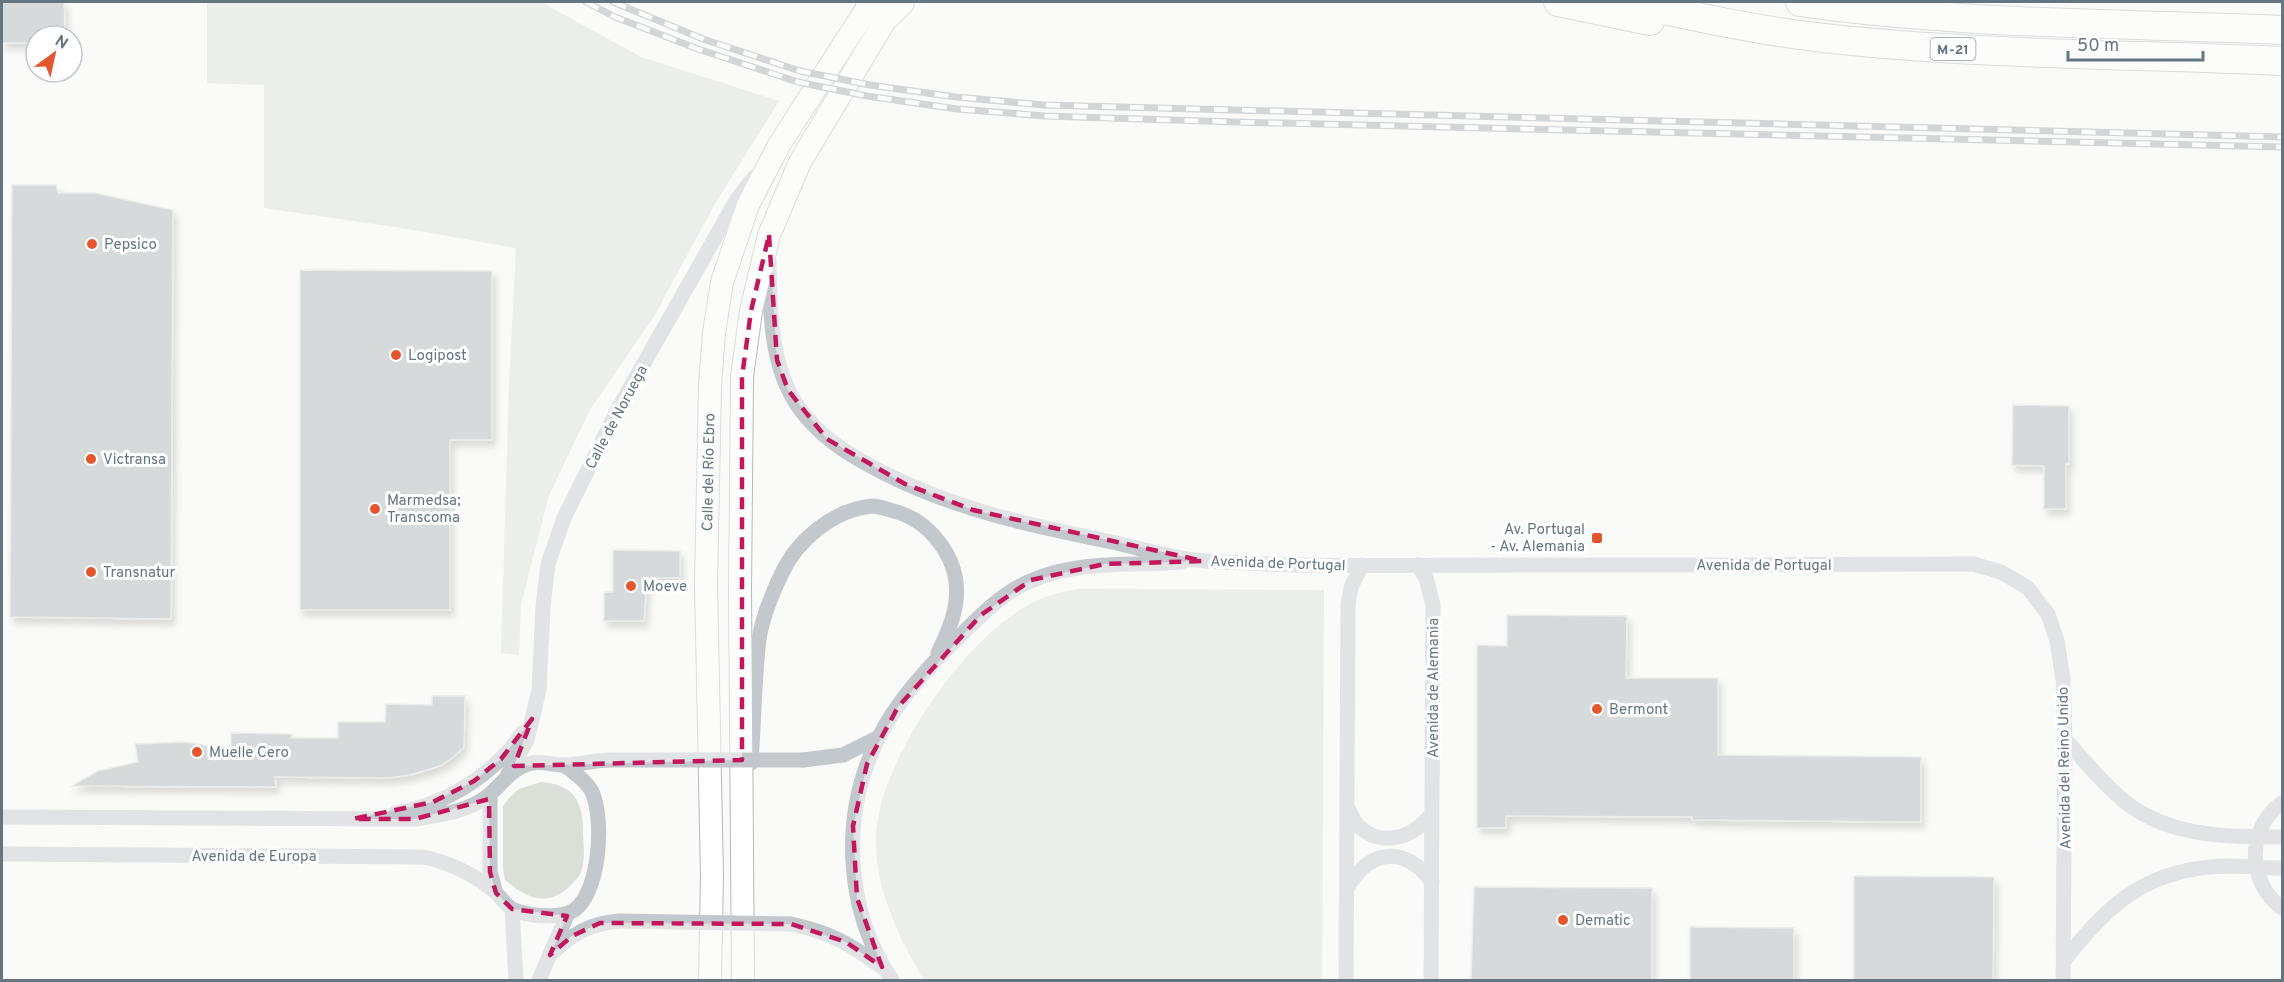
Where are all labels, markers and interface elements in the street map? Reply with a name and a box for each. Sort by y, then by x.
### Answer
north arrow [24,24,84,84]
scale bar [2068,24,2203,62]
text: N [51,32,71,55]
text: 50 m [2077,35,2119,58]
road number: M-21 [1930,38,1976,60]
place label: Pepsico [104,236,157,255]
marker: Pepsico [85,237,99,251]
place label: Logipost [408,347,467,366]
marker: Logipost [389,348,403,362]
street label: Calle de Noruega [582,363,653,473]
street label: Calle del Río Ebro [699,413,720,531]
place label: Victransa [103,451,166,470]
marker: Victransa [84,452,98,466]
place label: Marmedsa; Transcoma [387,492,461,528]
marker: Marmedsa; Transcoma [368,502,382,516]
place label: Av. Portugal - Av. Alemania [1490,521,1585,557]
marker: Av. Portugal - Av. Alemania [1590,531,1604,545]
street label: Avenida de Portugal [1210,553,1346,576]
street label: Avenida de Portugal [1696,557,1832,576]
place label: Transnatur [103,564,176,583]
marker: Transnatur [84,565,98,579]
place label: Moeve [643,578,687,597]
marker: Moeve [624,579,638,593]
street label: Avenida de Alemania [1425,618,1444,758]
street label: Avenida del Reino Unido [2055,686,2076,850]
place label: Bermont [1609,701,1668,720]
marker: Bermont [1590,702,1604,716]
place label: Muelle Cero [209,744,289,763]
marker: Muelle Cero [190,745,204,759]
street label: Avenida de Europa [191,848,317,867]
place label: Dematic [1575,912,1630,931]
marker: Dematic [1556,913,1570,927]

